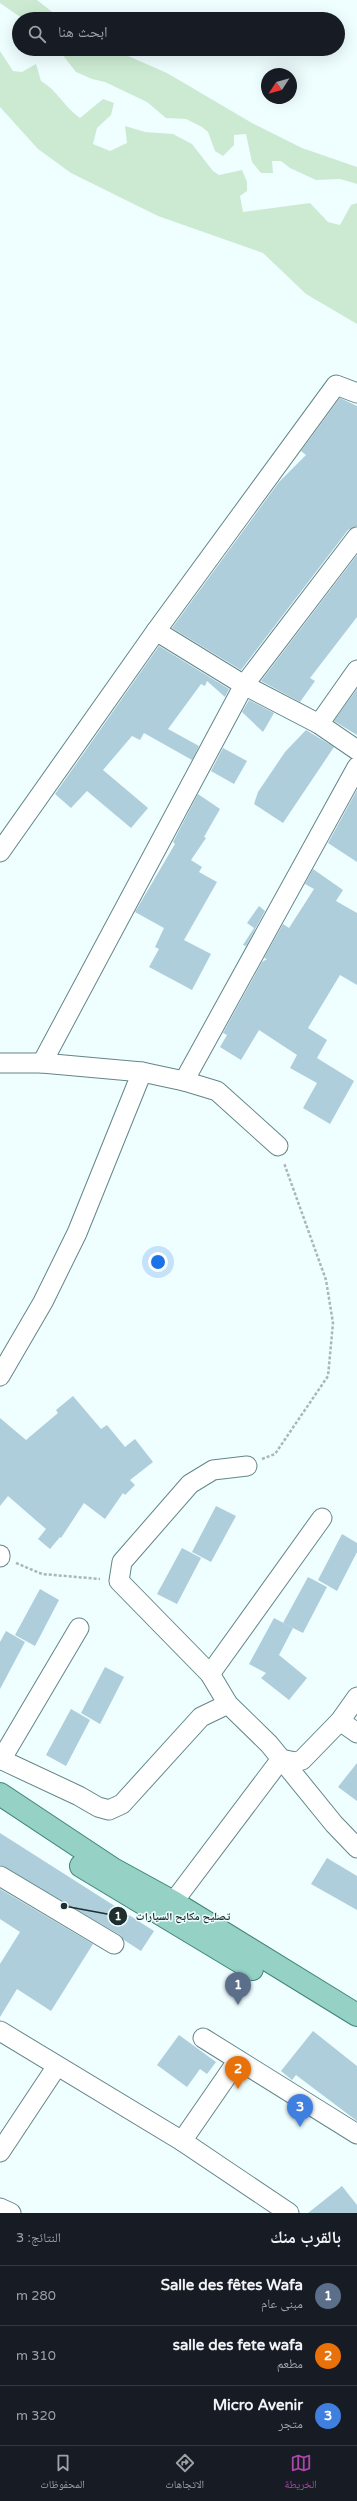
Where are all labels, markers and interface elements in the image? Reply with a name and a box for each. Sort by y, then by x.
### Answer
search box [12,12,345,56]
icon: search [26,23,48,45]
text: ابحث هنا [58,23,108,41]
north arrow [261,68,297,104]
your location [148,1252,168,1272]
callout: تصليح مكابح السيارات [108,1904,239,1927]
text: 1 [114,1909,122,1923]
text: تصليح مكابح السيارات [136,1910,230,1924]
pin: 1 [225,1972,251,2005]
pin: 2 [225,2056,251,2089]
pin: 3 [287,2094,313,2127]
text: بالقرب منك [270,2227,341,2248]
text: النتائج: 3 [16,2230,61,2246]
text: Salle des fêtes Wafa [161,2276,303,2294]
text: 280 m [16,2288,56,2304]
text: 1 [324,2288,332,2304]
text: مبنى عام [261,2296,303,2312]
text: salle des fete wafa [173,2336,303,2354]
text: 310 m [16,2348,56,2364]
text: 2 [324,2348,332,2364]
text: مطعم [277,2356,303,2372]
text: Micro Avenir [213,2396,303,2414]
text: 320 m [16,2408,56,2424]
text: 3 [324,2408,332,2424]
text: متجر [278,2416,303,2432]
tab: المحفوظات [40,2452,85,2495]
tab: الاتجاهات [165,2452,204,2495]
tab: الخريطة [284,2452,317,2495]

